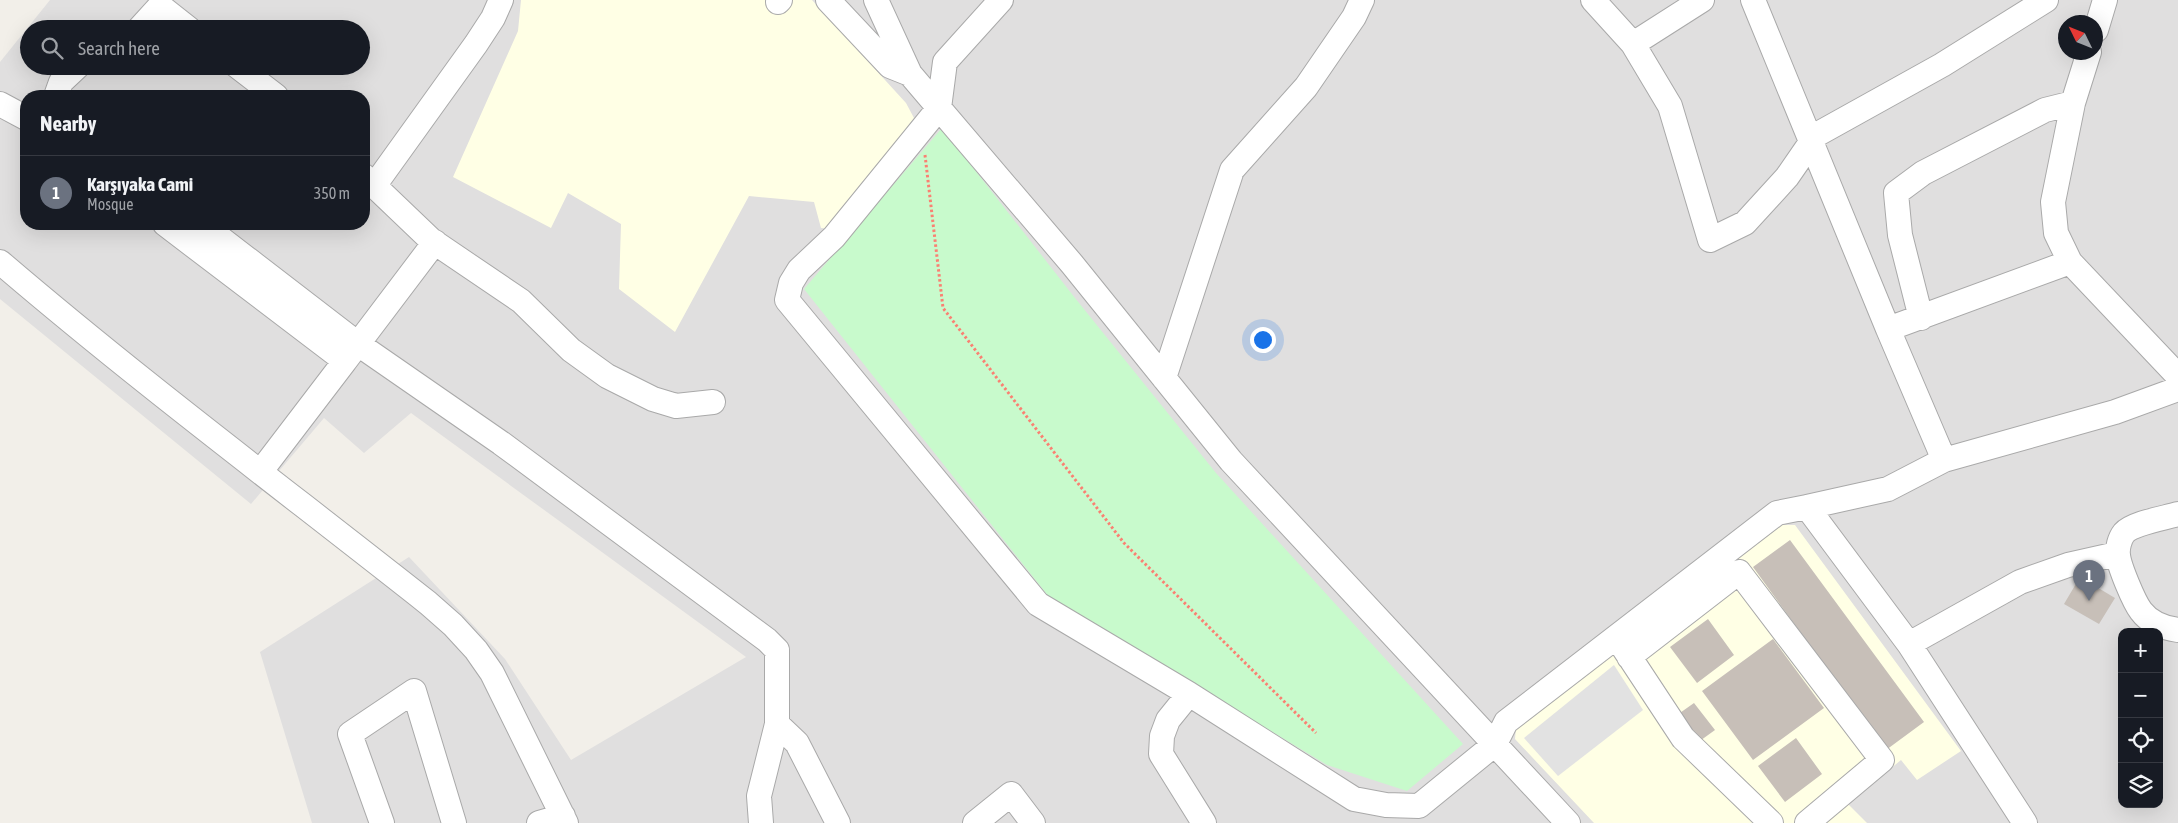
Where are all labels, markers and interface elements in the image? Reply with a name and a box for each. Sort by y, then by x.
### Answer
north arrow [2058,15,2103,60]
search box [20,20,370,75]
icon: search [38,34,66,62]
text: Search here [78,37,160,59]
text: Nearby [40,111,96,135]
text: Karşıyaka Cami [87,173,193,195]
text: 1 [52,184,60,202]
text: 350 m [314,184,350,202]
text: Mosque [87,195,133,213]
your location [1250,327,1276,353]
pin: 1 [2073,560,2105,601]
map controls [2118,628,2163,808]
button: + [2118,628,2163,673]
button: − [2118,673,2163,718]
button: locate [2118,718,2163,763]
button: layers [2118,763,2163,808]

